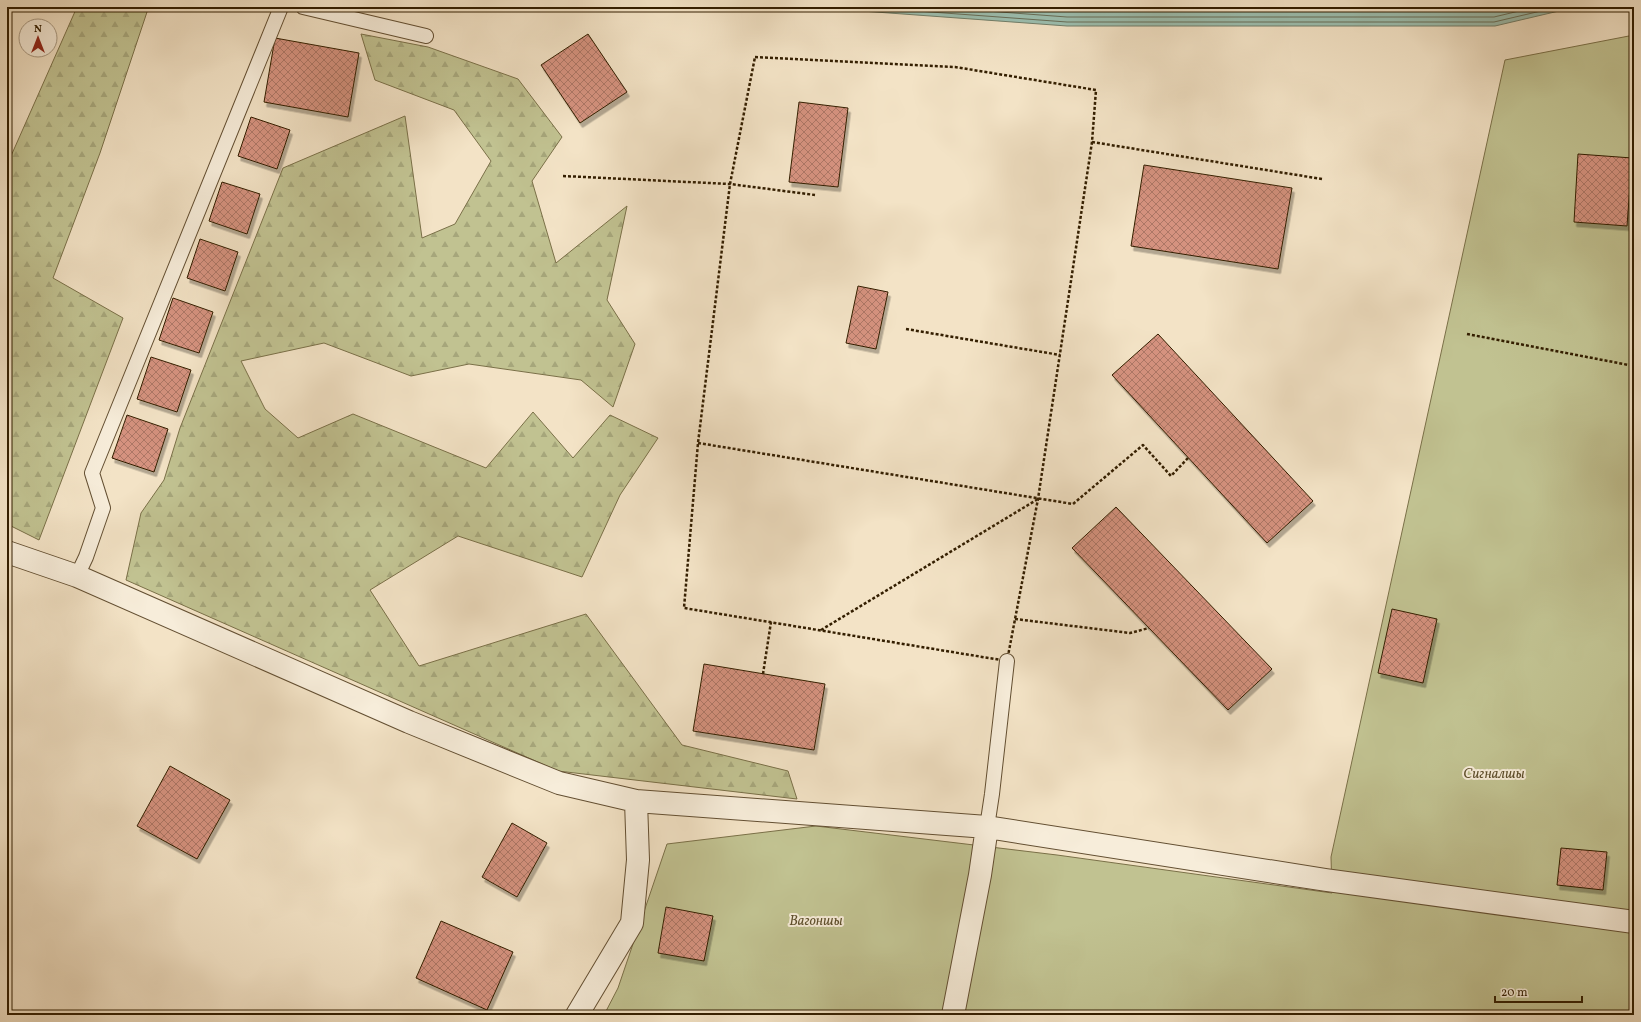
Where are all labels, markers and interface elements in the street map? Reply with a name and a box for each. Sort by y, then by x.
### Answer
north arrow [18,18,58,58]
text: N [34,22,42,37]
park label: Сигналшы [1463,765,1525,784]
park label: Вагоншы [789,912,843,931]
scale bar [1495,978,1582,1004]
text: 20 m [1501,985,1528,1001]

